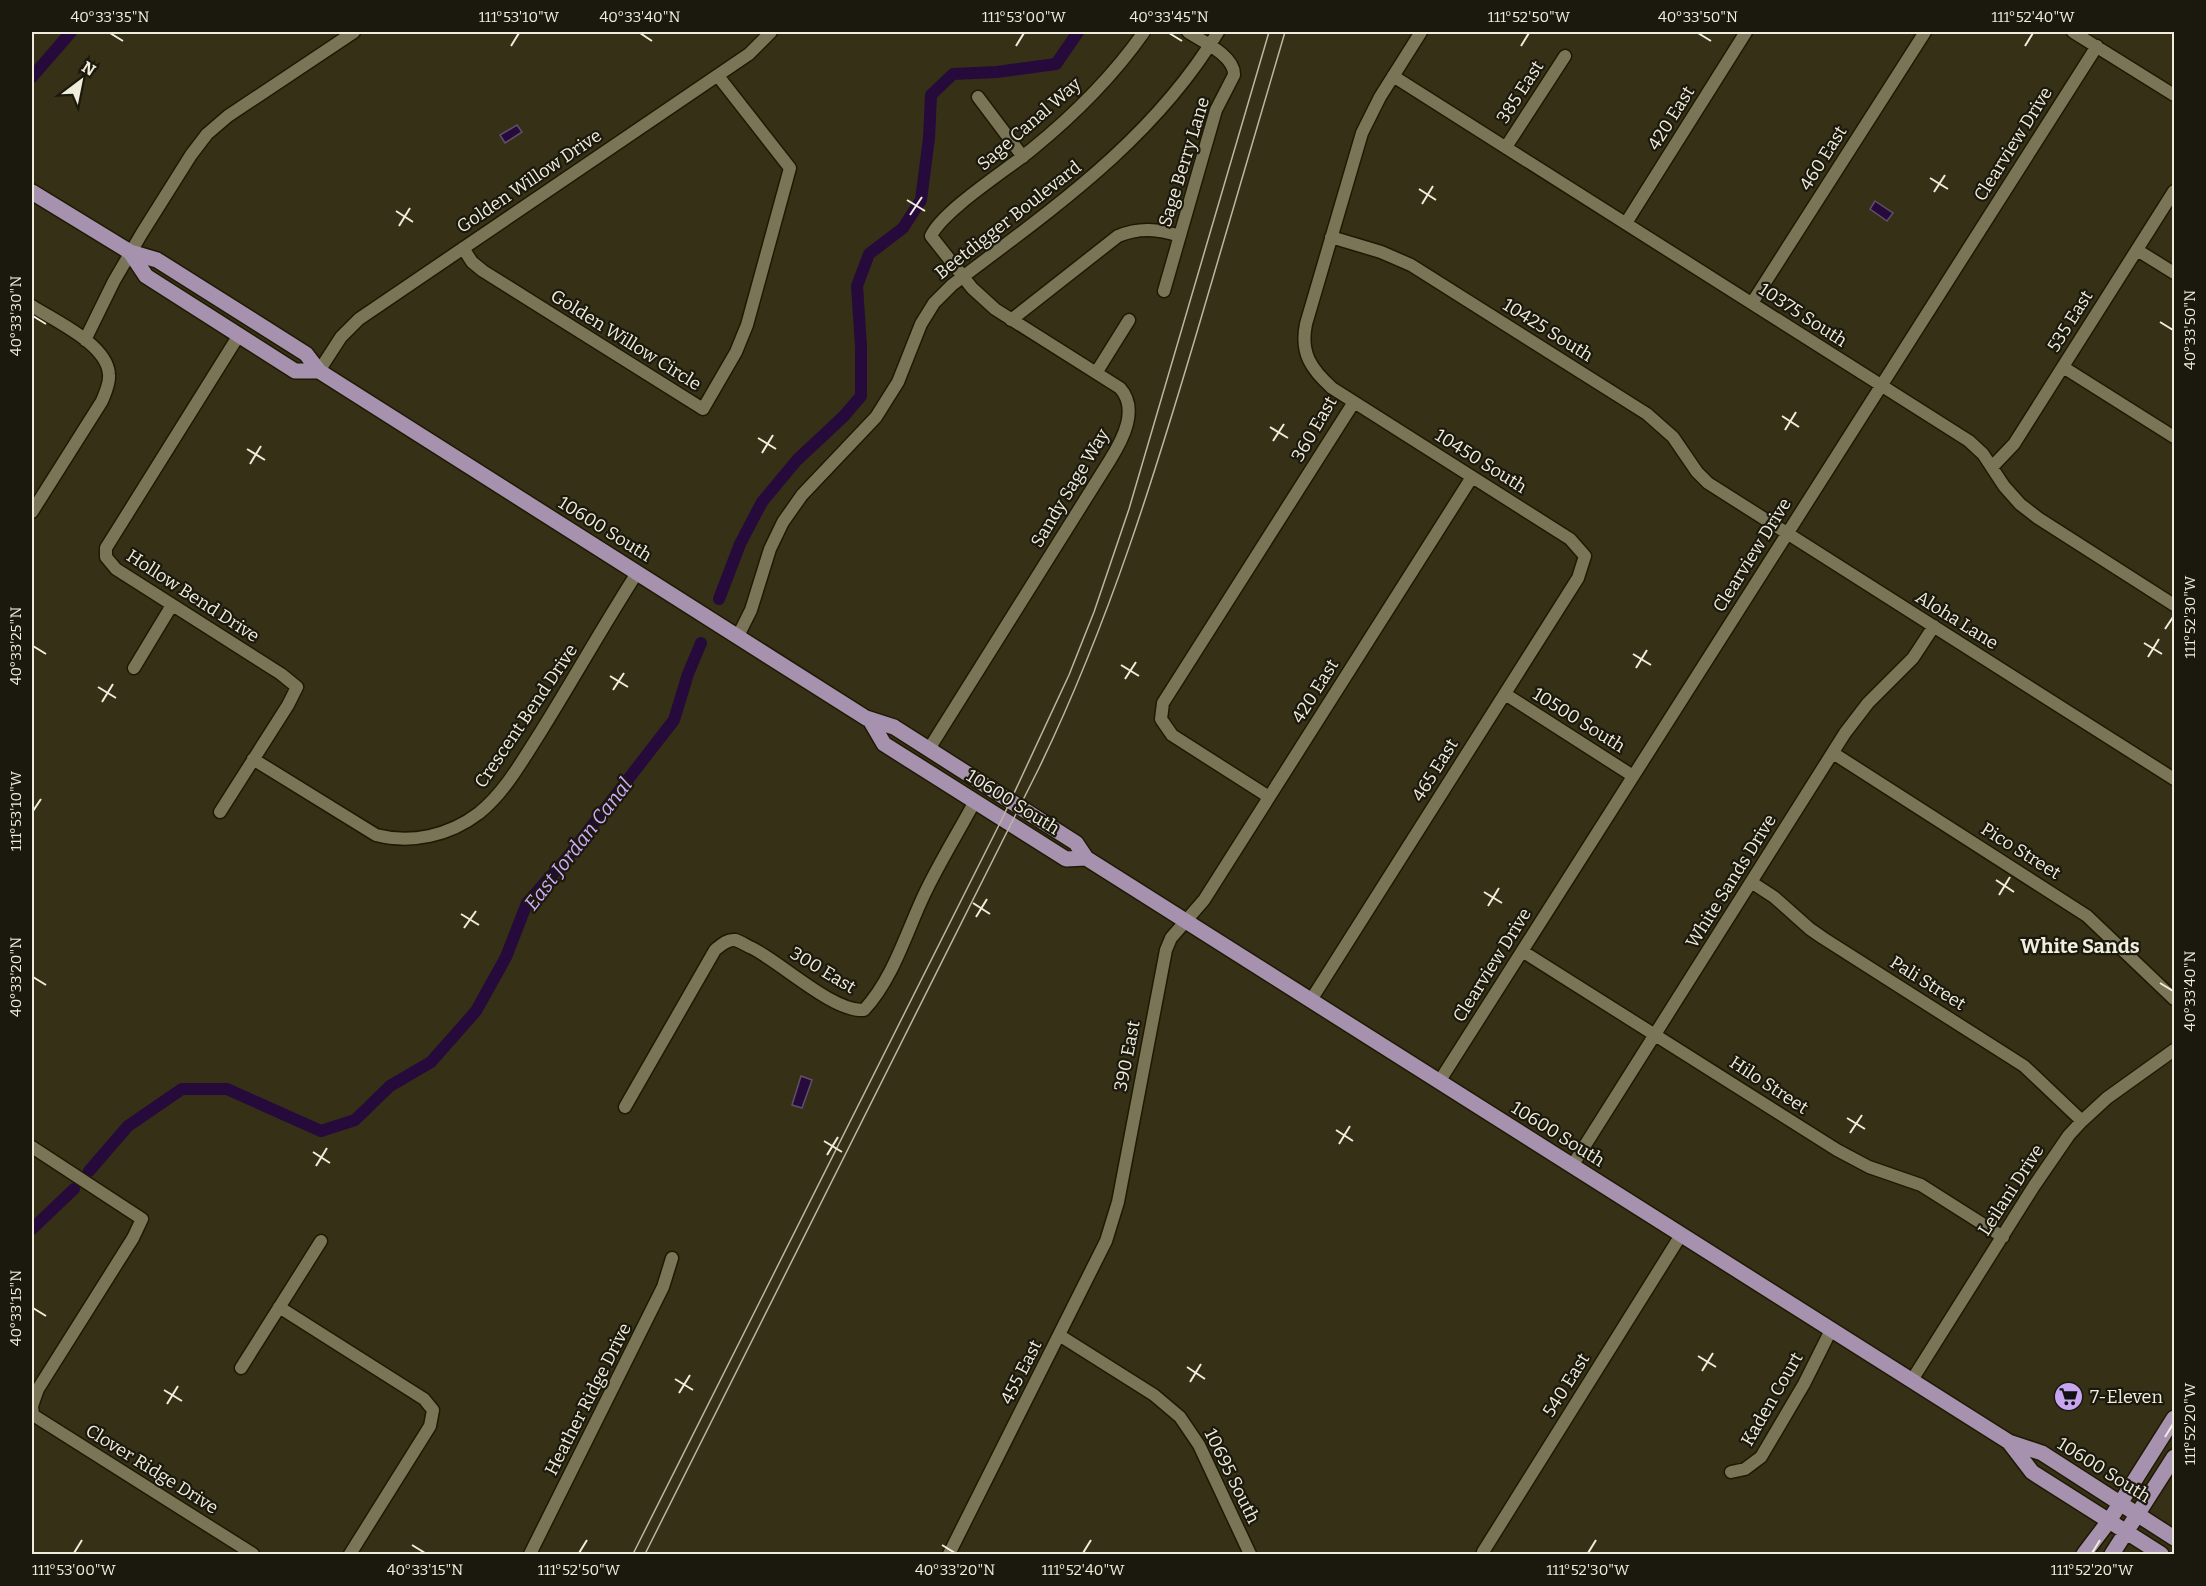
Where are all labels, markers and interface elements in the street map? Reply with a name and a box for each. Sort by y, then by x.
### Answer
text: 40°33'35"N [71,8,150,26]
text: 111°53'10"W [479,8,560,26]
text: 40°33'40"N [600,8,680,26]
text: 111°53'00"W [982,8,1067,26]
text: 40°33'45"N [1129,8,1209,26]
text: 111°52'50"W [1488,8,1571,26]
text: 40°33'50"N [1658,8,1738,26]
text: 111°52'40"W [1991,8,2075,26]
north arrow [51,51,111,111]
street label: 385 East [1492,56,1549,127]
text: N [78,57,99,80]
street label: Sage Canal Way [973,73,1086,175]
street label: 420 East [1643,82,1699,154]
street label: Clearview Drive [1969,83,2057,205]
street label: Sage Berry Lane [1154,94,1214,230]
street label: 460 East [1795,121,1852,194]
street label: Golden Willow Drive [452,124,606,238]
street label: Beetdigger Boulevard [930,156,1086,284]
text: 40°33'30"N [7,276,25,356]
street label: 10375 South [1755,278,1851,352]
street label: Golden Willow Circle [547,285,705,395]
street label: 535 East [2043,286,2098,356]
text: 40°33'50"N [2181,290,2199,370]
street label: 10425 South [1499,294,1597,366]
street label: 360 East [1287,392,1342,466]
street label: Sandy Sage Way [1026,424,1114,551]
street label: 10450 South [1431,424,1531,498]
street label: 10600 South [554,492,656,566]
street label: Clearview Drive [1708,494,1796,616]
street label: Hollow Bend Drive [122,545,264,647]
text: 111°52'30"W [2181,575,2199,658]
street label: Aloha Lane [1912,586,2002,654]
text: 40°33'25"N [7,607,25,685]
street label: Crescent Bend Drive [470,640,582,792]
street label: 420 East [1287,655,1343,727]
street label: 10500 South [1529,683,1629,757]
street label: 465 East [1407,734,1463,805]
street label: 10600 South [962,765,1064,839]
text: 111°53'10"W [7,770,25,851]
water label: East Jordan Canal [519,773,637,915]
street label: White Sands Drive [1681,810,1781,952]
street label: Pico Street [1977,818,2065,884]
street label: Clearview Drive [1448,904,1536,1026]
district label: White Sands [2020,934,2140,958]
text: 40°33'20"N [7,937,25,1017]
street label: 300 East [786,942,860,998]
street label: Pali Street [1886,951,1970,1015]
text: 40°33'40"N [2181,951,2199,1031]
street label: 390 East [1109,1018,1145,1093]
street label: Hilo Street [1725,1051,1813,1119]
street label: 10600 South [1507,1097,1609,1171]
street label: Leilani Drive [1973,1140,2049,1240]
text: 40°33'15"N [7,1270,25,1346]
street label: Heather Ridge Drive [540,1319,636,1479]
street label: 455 East [996,1336,1047,1408]
street label: Kaden Court [1736,1348,1808,1450]
street label: 540 East [1538,1349,1594,1421]
supermarket icon: 7-Eleven [2053,1381,2085,1413]
text: 111°52'20"W [2181,1382,2199,1465]
place label: 7-Eleven [2090,1386,2163,1408]
street label: Clover Ridge Drive [82,1419,222,1519]
street label: 10695 South [1200,1425,1264,1527]
street label: 10600 South [2053,1433,2155,1507]
text: 111°53'00"W [32,1561,117,1579]
text: 40°33'15"N [387,1561,463,1579]
text: 111°52'50"W [538,1561,621,1579]
text: 40°33'20"N [915,1561,995,1579]
text: 111°52'40"W [1041,1561,1125,1579]
text: 111°52'30"W [1547,1561,1630,1579]
text: 111°52'20"W [2051,1561,2134,1579]

